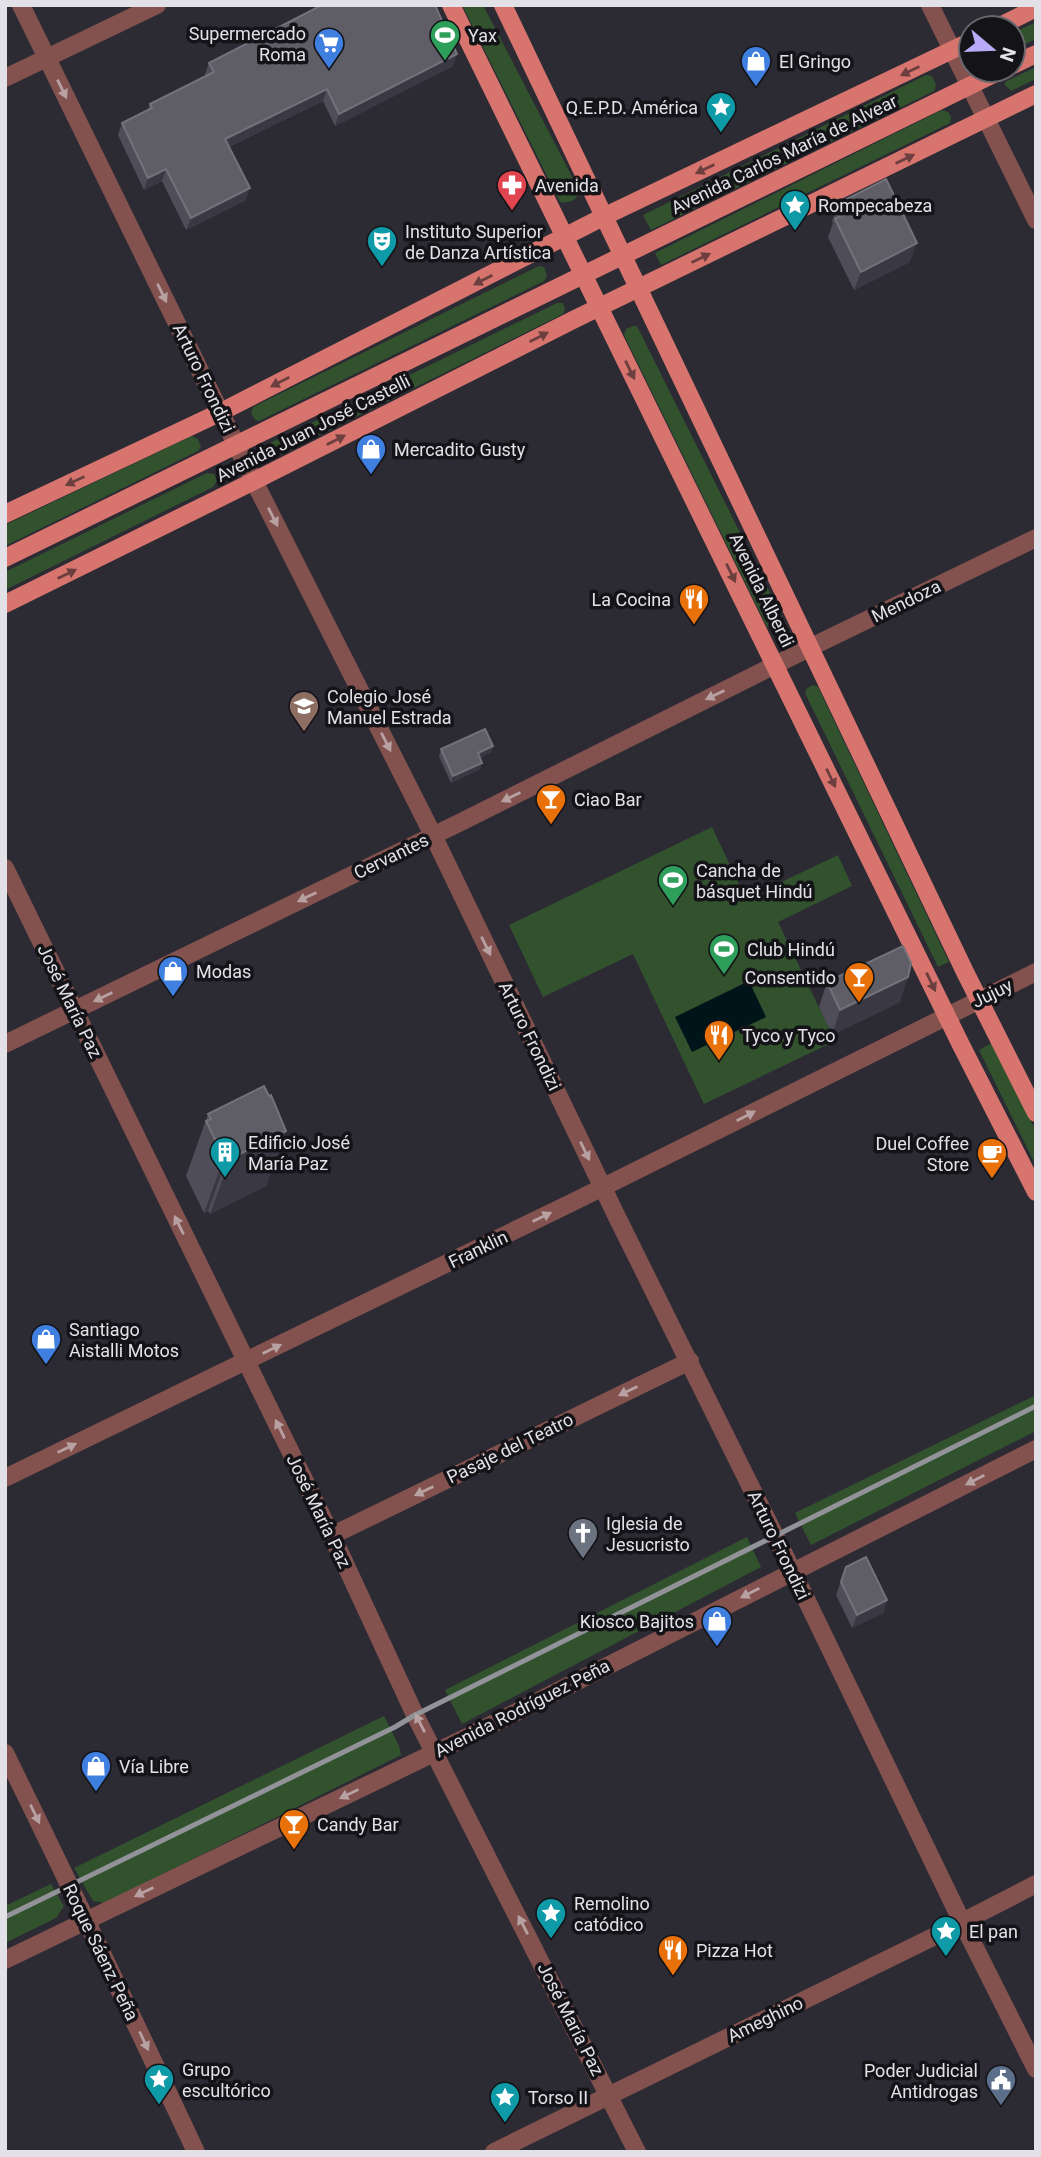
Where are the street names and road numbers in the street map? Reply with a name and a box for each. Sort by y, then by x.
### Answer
street label: Avenida Carlos María de Alvear [668,90,900,218]
street label: Arturo Frondizi [169,320,239,436]
street label: Avenida Juan José Castelli [212,370,414,486]
street label: Avenida Alberdi [725,529,799,651]
street label: Mendoza [868,575,944,627]
street label: Cervantes [350,829,432,883]
street label: José María Paz [33,941,107,1061]
street label: Jujuy [968,974,1016,1012]
street label: Arturo Frondizi [495,978,565,1094]
street label: Franklin [445,1226,511,1272]
street label: Pasaje del Teatro [443,1408,577,1488]
street label: José María Paz [282,1451,356,1571]
street label: Arturo Frondizi [744,1487,814,1603]
street label: Avenida Rodríguez Peña [431,1655,613,1761]
street label: Roque Sáenz Peña [59,1880,143,2024]
street label: José María Paz [534,1959,608,2079]
street label: Ameghino [724,1992,806,2046]

